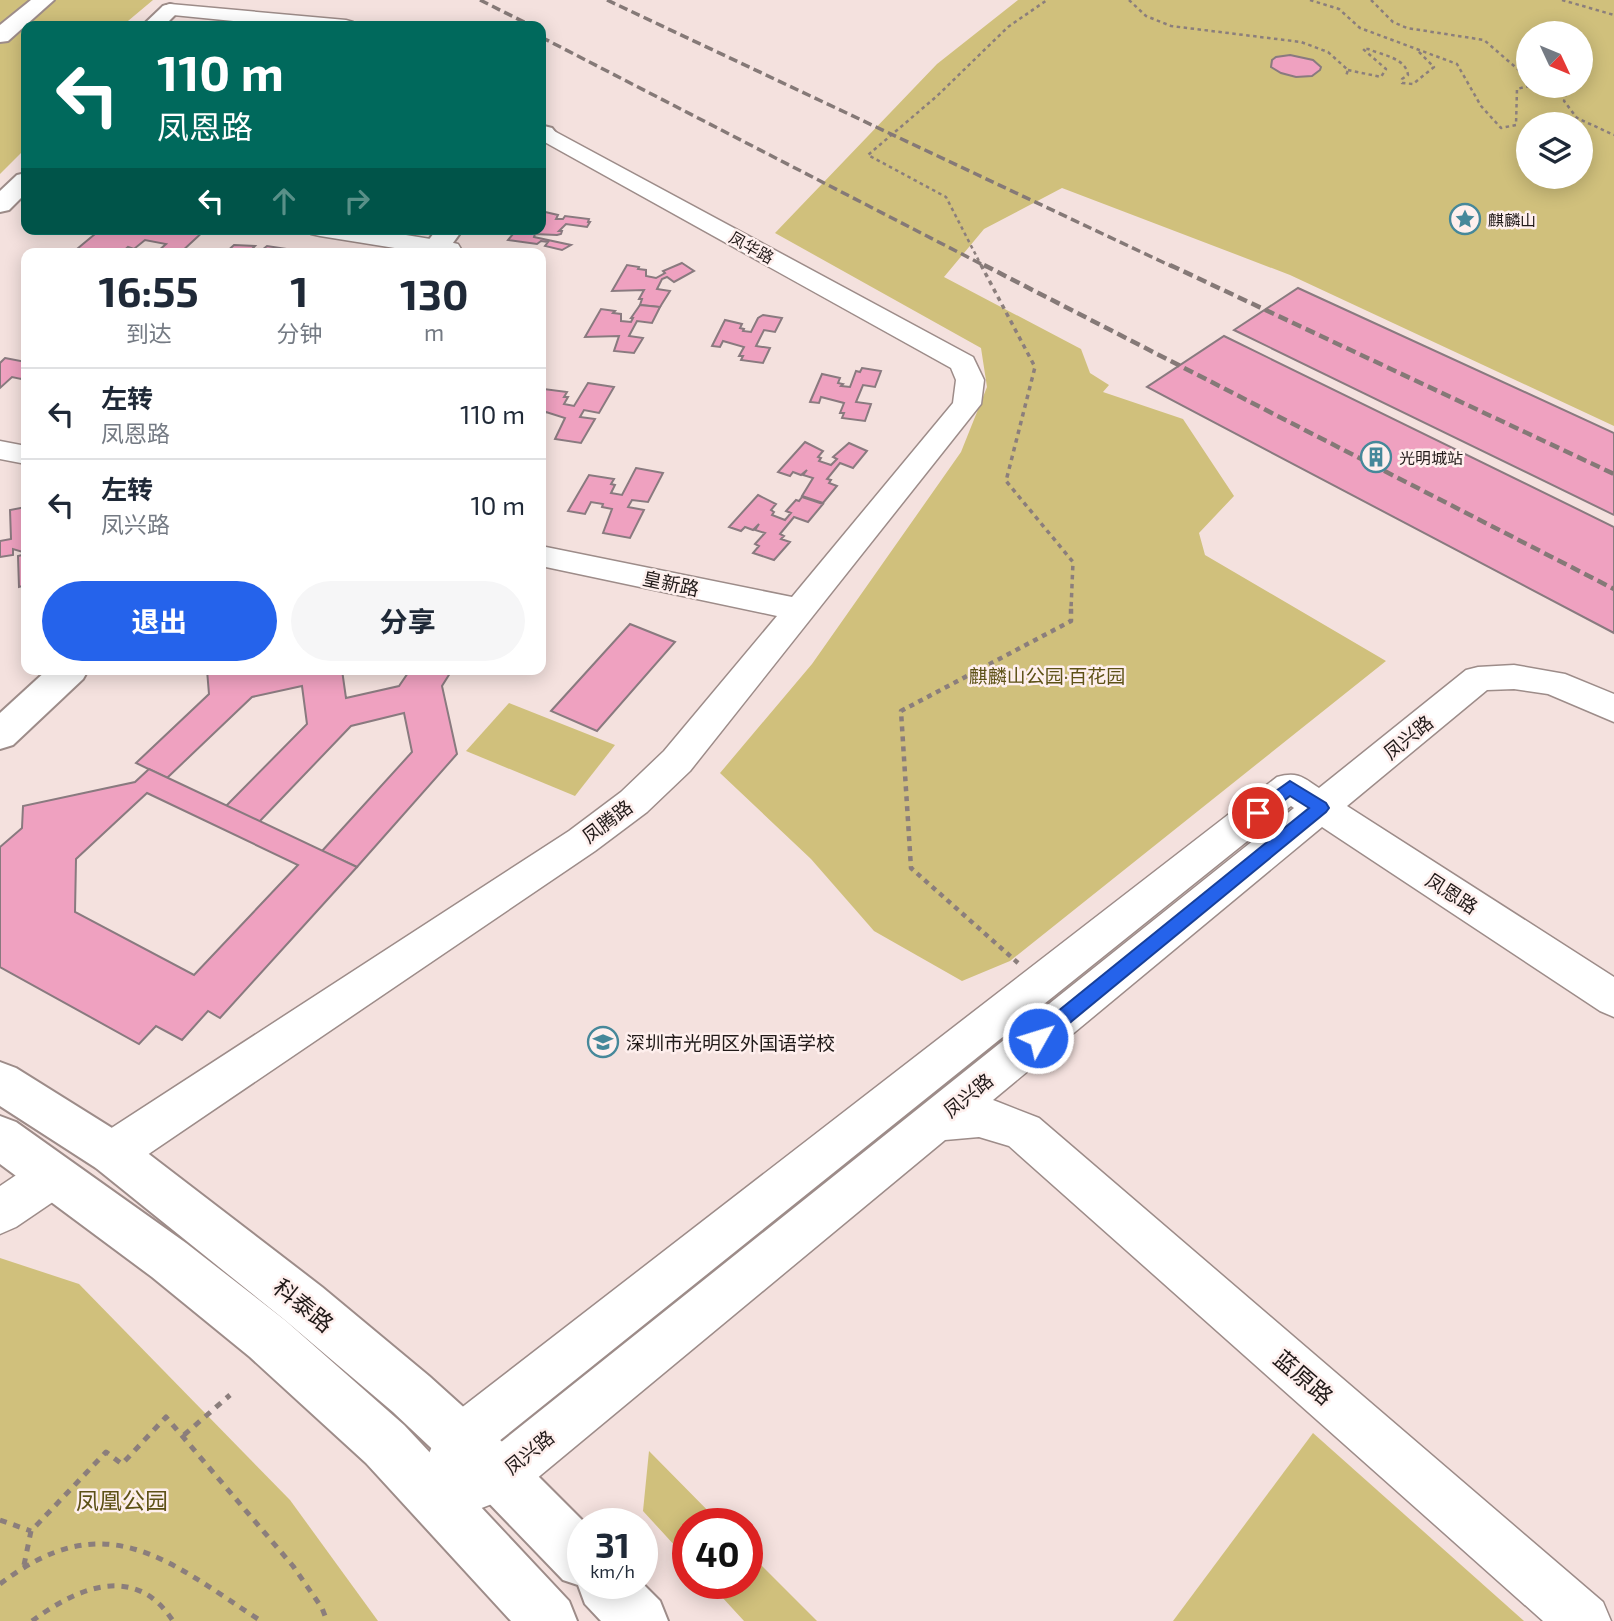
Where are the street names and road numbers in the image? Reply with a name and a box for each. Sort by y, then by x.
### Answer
street label: 凤华路 [726,227,778,267]
street label: 皇新路 [641,566,701,600]
street label: 凤兴路 [1379,710,1437,764]
street label: 凤腾路 [577,795,637,847]
street label: 凤恩路 [1422,868,1482,918]
street label: 凤兴路 [939,1068,997,1122]
street label: 科泰路 [268,1272,340,1338]
street label: 蓝原路 [1269,1344,1339,1410]
street label: 凤兴路 [500,1425,558,1479]

